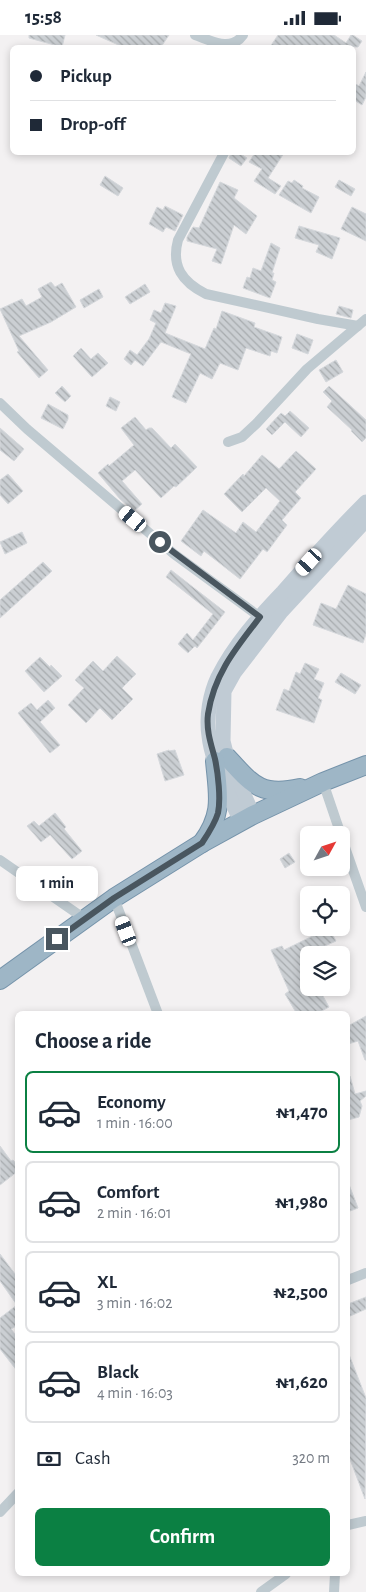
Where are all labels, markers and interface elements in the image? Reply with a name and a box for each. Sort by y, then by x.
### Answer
text: 15:58 [25,8,62,27]
text: Pickup [60,67,112,86]
text: Drop-off [60,115,125,134]
car [116,504,149,534]
route start [149,531,171,553]
car [293,546,324,578]
north arrow [300,826,350,876]
map controls [300,826,350,996]
callout: 1 min [16,867,98,901]
text: 1 min [40,875,74,891]
button: locate [300,886,350,936]
car [113,914,138,948]
route end [46,928,68,950]
button: layers [300,946,350,996]
text: Choose a ride [35,1030,151,1052]
icon: car [37,1090,82,1135]
text: Economy [97,1093,166,1112]
text: ₦1,470 [276,1103,328,1122]
text: 1 min · 16:00 [97,1115,173,1131]
icon: car [37,1180,82,1225]
text: Comfort [97,1183,159,1202]
text: ₦1,980 [275,1193,328,1212]
text: 2 min · 16:01 [97,1205,171,1221]
icon: car [37,1270,82,1315]
text: XL [97,1273,117,1292]
text: ₦2,500 [273,1283,328,1302]
text: 3 min · 16:02 [97,1295,173,1311]
icon: car [37,1360,82,1405]
text: Black [97,1363,139,1382]
text: ₦1,620 [275,1373,328,1392]
text: 4 min · 16:03 [97,1385,173,1401]
icon: cash [35,1445,63,1473]
text: Cash [75,1449,111,1468]
text: 320 m [292,1450,330,1466]
button: Confirm [35,1508,330,1566]

